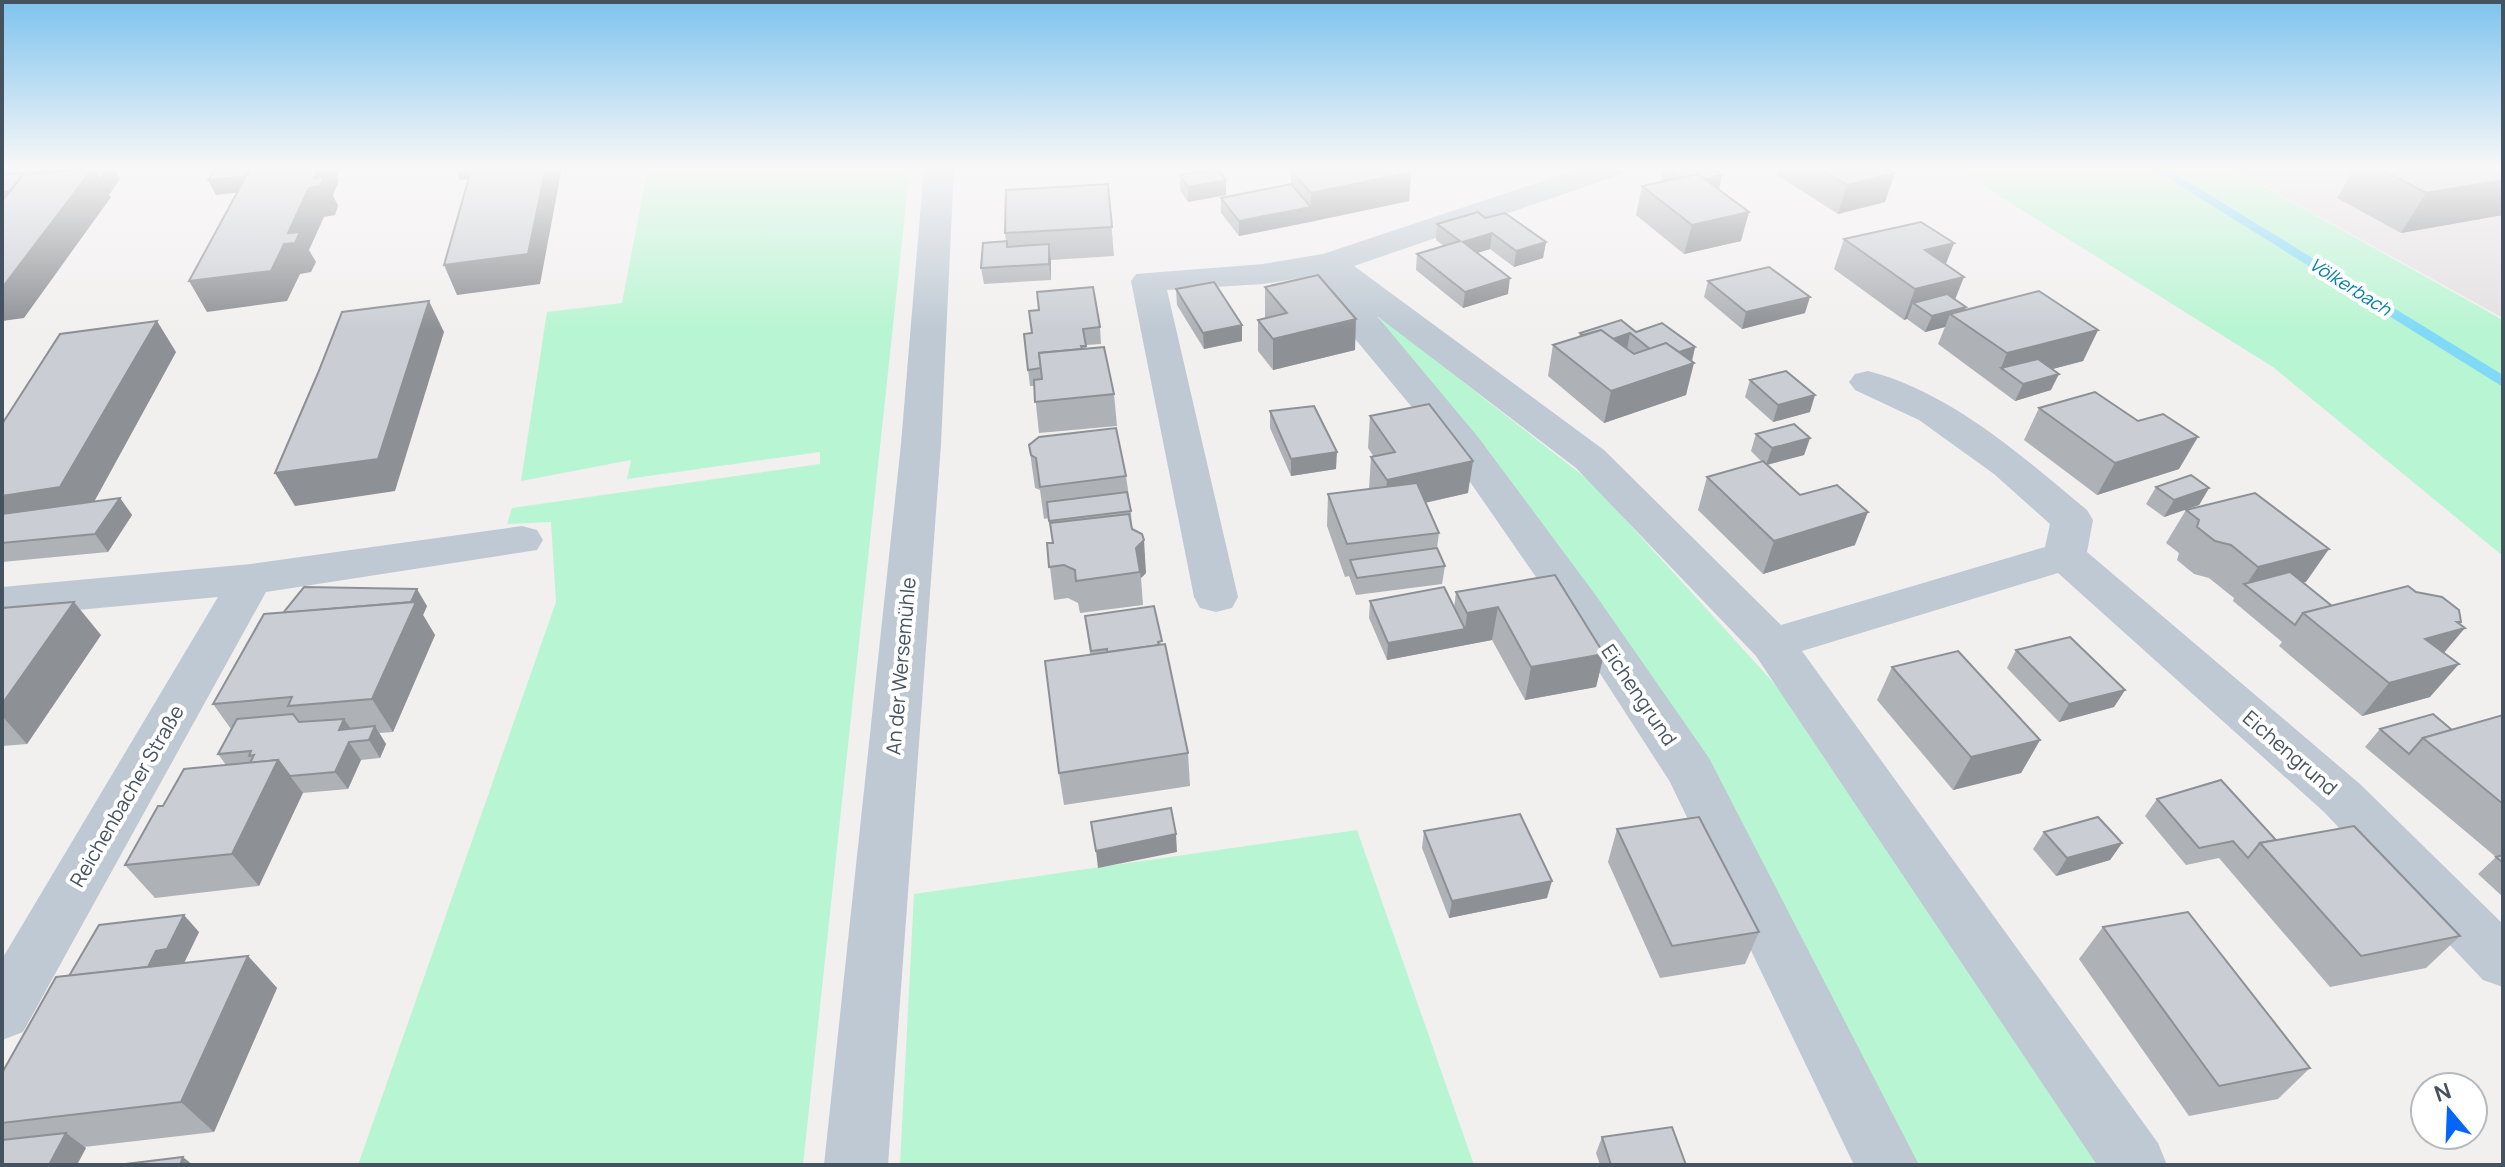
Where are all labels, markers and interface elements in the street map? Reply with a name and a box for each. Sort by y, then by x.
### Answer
water label: Völkerbach [2305,252,2397,321]
street label: An der Wersemühle [879,576,922,756]
street label: Eichengrund [1596,639,1683,751]
street label: Reichenbacher Straße [63,700,190,892]
street label: Eichengrund [2237,704,2343,801]
north arrow [2409,1071,2489,1151]
text: N [2430,1075,2455,1109]

